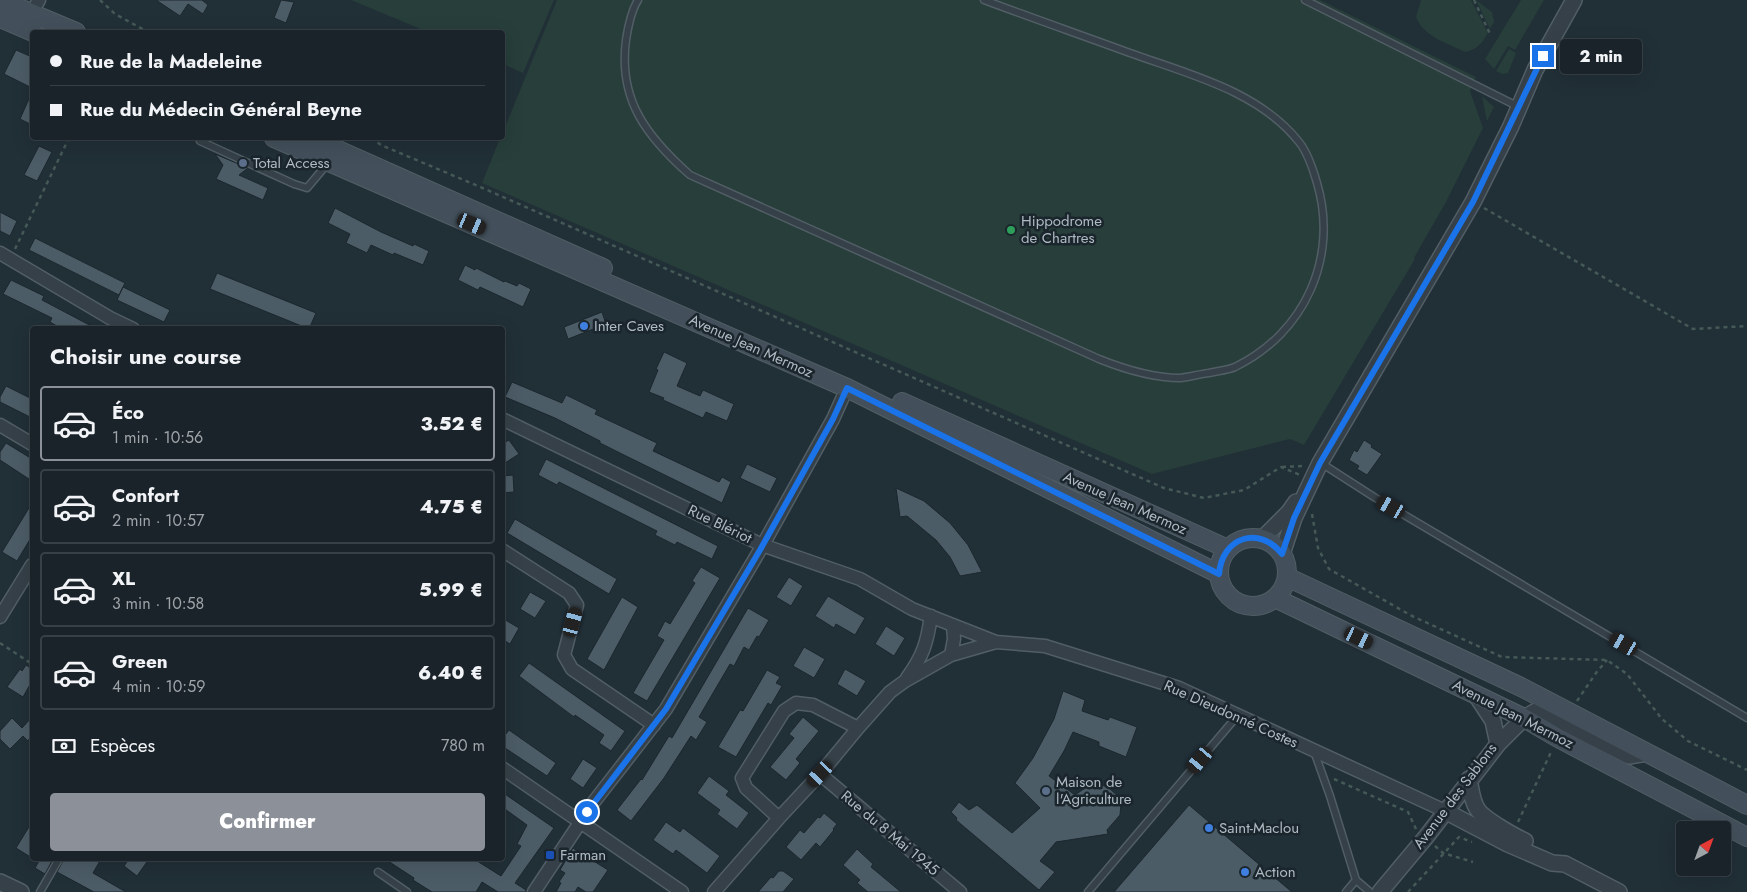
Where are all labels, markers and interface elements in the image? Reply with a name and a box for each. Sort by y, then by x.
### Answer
callout: 2 min [1560,38,1643,74]
route end [1532,45,1554,67]
text: 2 min [1580,45,1622,68]
text: Rue de la Madeleine [80,48,262,75]
text: Rue du Médecin Général Beyne [80,96,362,123]
place label: Total Access [253,152,330,174]
marker: Total Access [237,157,249,169]
place label: Hippodrome de Chartres [1021,210,1102,249]
car [455,211,488,237]
marker: Hippodrome de Chartres [1005,224,1017,236]
street label: Avenue Jean Mermoz [685,309,817,383]
place label: Inter Caves [594,315,664,337]
marker: Inter Caves [578,320,590,332]
text: Choisir une course [50,340,241,372]
text: Éco [112,399,144,426]
icon: car [52,401,97,446]
text: 3.52 € [421,410,483,437]
text: 1 min · 10:56 [112,426,203,449]
street label: Avenue Jean Mermoz [1059,466,1191,540]
text: Confort [112,482,179,509]
icon: car [52,484,97,529]
text: 4.75 € [420,493,483,520]
car [1374,493,1407,521]
street label: Rue Blériot [684,499,756,549]
text: 2 min · 10:57 [112,509,204,532]
text: XL [112,565,135,592]
icon: car [52,567,97,612]
text: 5.99 € [419,576,483,603]
text: 3 min · 10:58 [112,592,204,615]
car [561,606,584,638]
car [1342,625,1375,651]
car [1607,630,1640,658]
text: Green [112,648,168,675]
icon: car [52,650,97,695]
text: 6.40 € [418,659,483,686]
street label: Avenue Jean Mermoz [1448,674,1578,754]
text: 4 min · 10:59 [112,675,205,698]
street label: Rue Dieudonné Costes [1160,675,1302,753]
icon: cash [50,732,78,760]
text: Espèces [90,732,155,759]
text: 780 m [441,734,485,757]
street label: Avenue des Sablons [1408,738,1502,854]
car [1184,744,1215,776]
car [804,758,835,790]
place label: Maison de l'Agriculture [1056,771,1132,810]
street label: Rue du 8 Mai 1945 [836,785,944,881]
marker: Maison de l'Agriculture [1040,785,1052,797]
button: Confirmer [50,793,485,851]
route start [576,801,598,823]
place label: Saint-Maclou [1219,817,1299,839]
north arrow [1676,821,1731,876]
map controls [1676,821,1731,876]
marker: Saint-Maclou [1203,822,1215,834]
place label: Farman [560,844,606,866]
marker: Farman [544,849,556,861]
place label: Action [1255,861,1296,883]
marker: Action [1239,866,1251,878]

